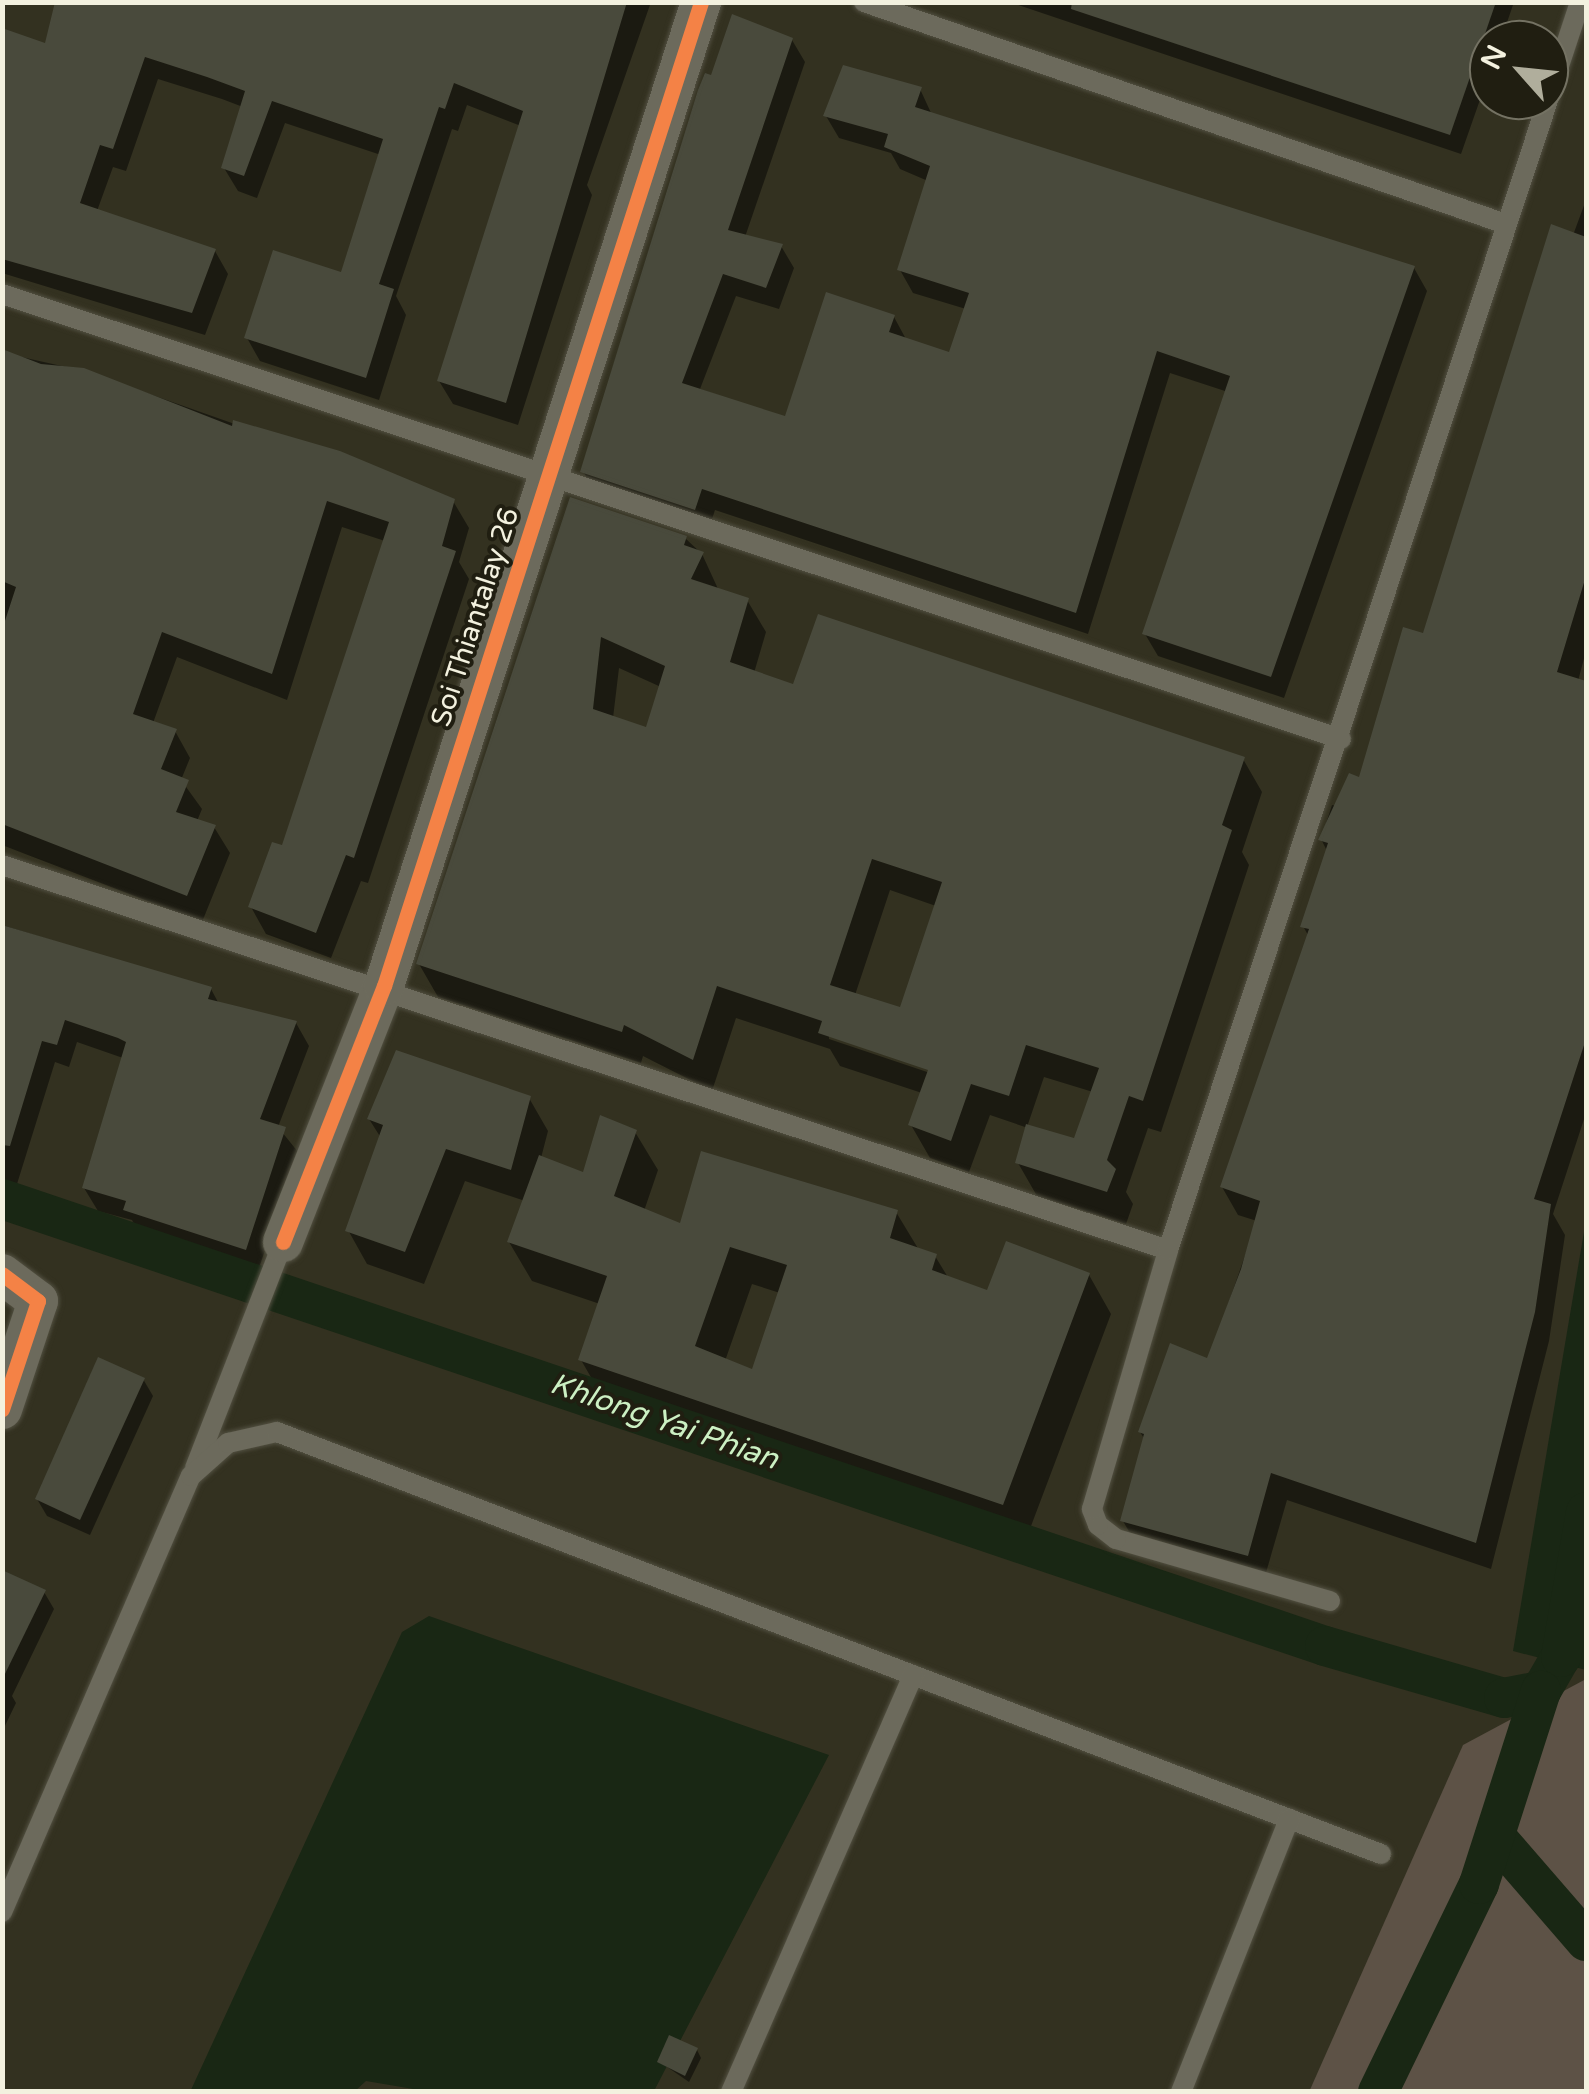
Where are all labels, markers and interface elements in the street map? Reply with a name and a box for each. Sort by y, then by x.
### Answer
north arrow [1469,20,1569,120]
text: N [1474,40,1514,75]
street label: Soi Thiantalay 26 [424,503,526,731]
water label: Khlong Yai Phian [545,1366,783,1478]

